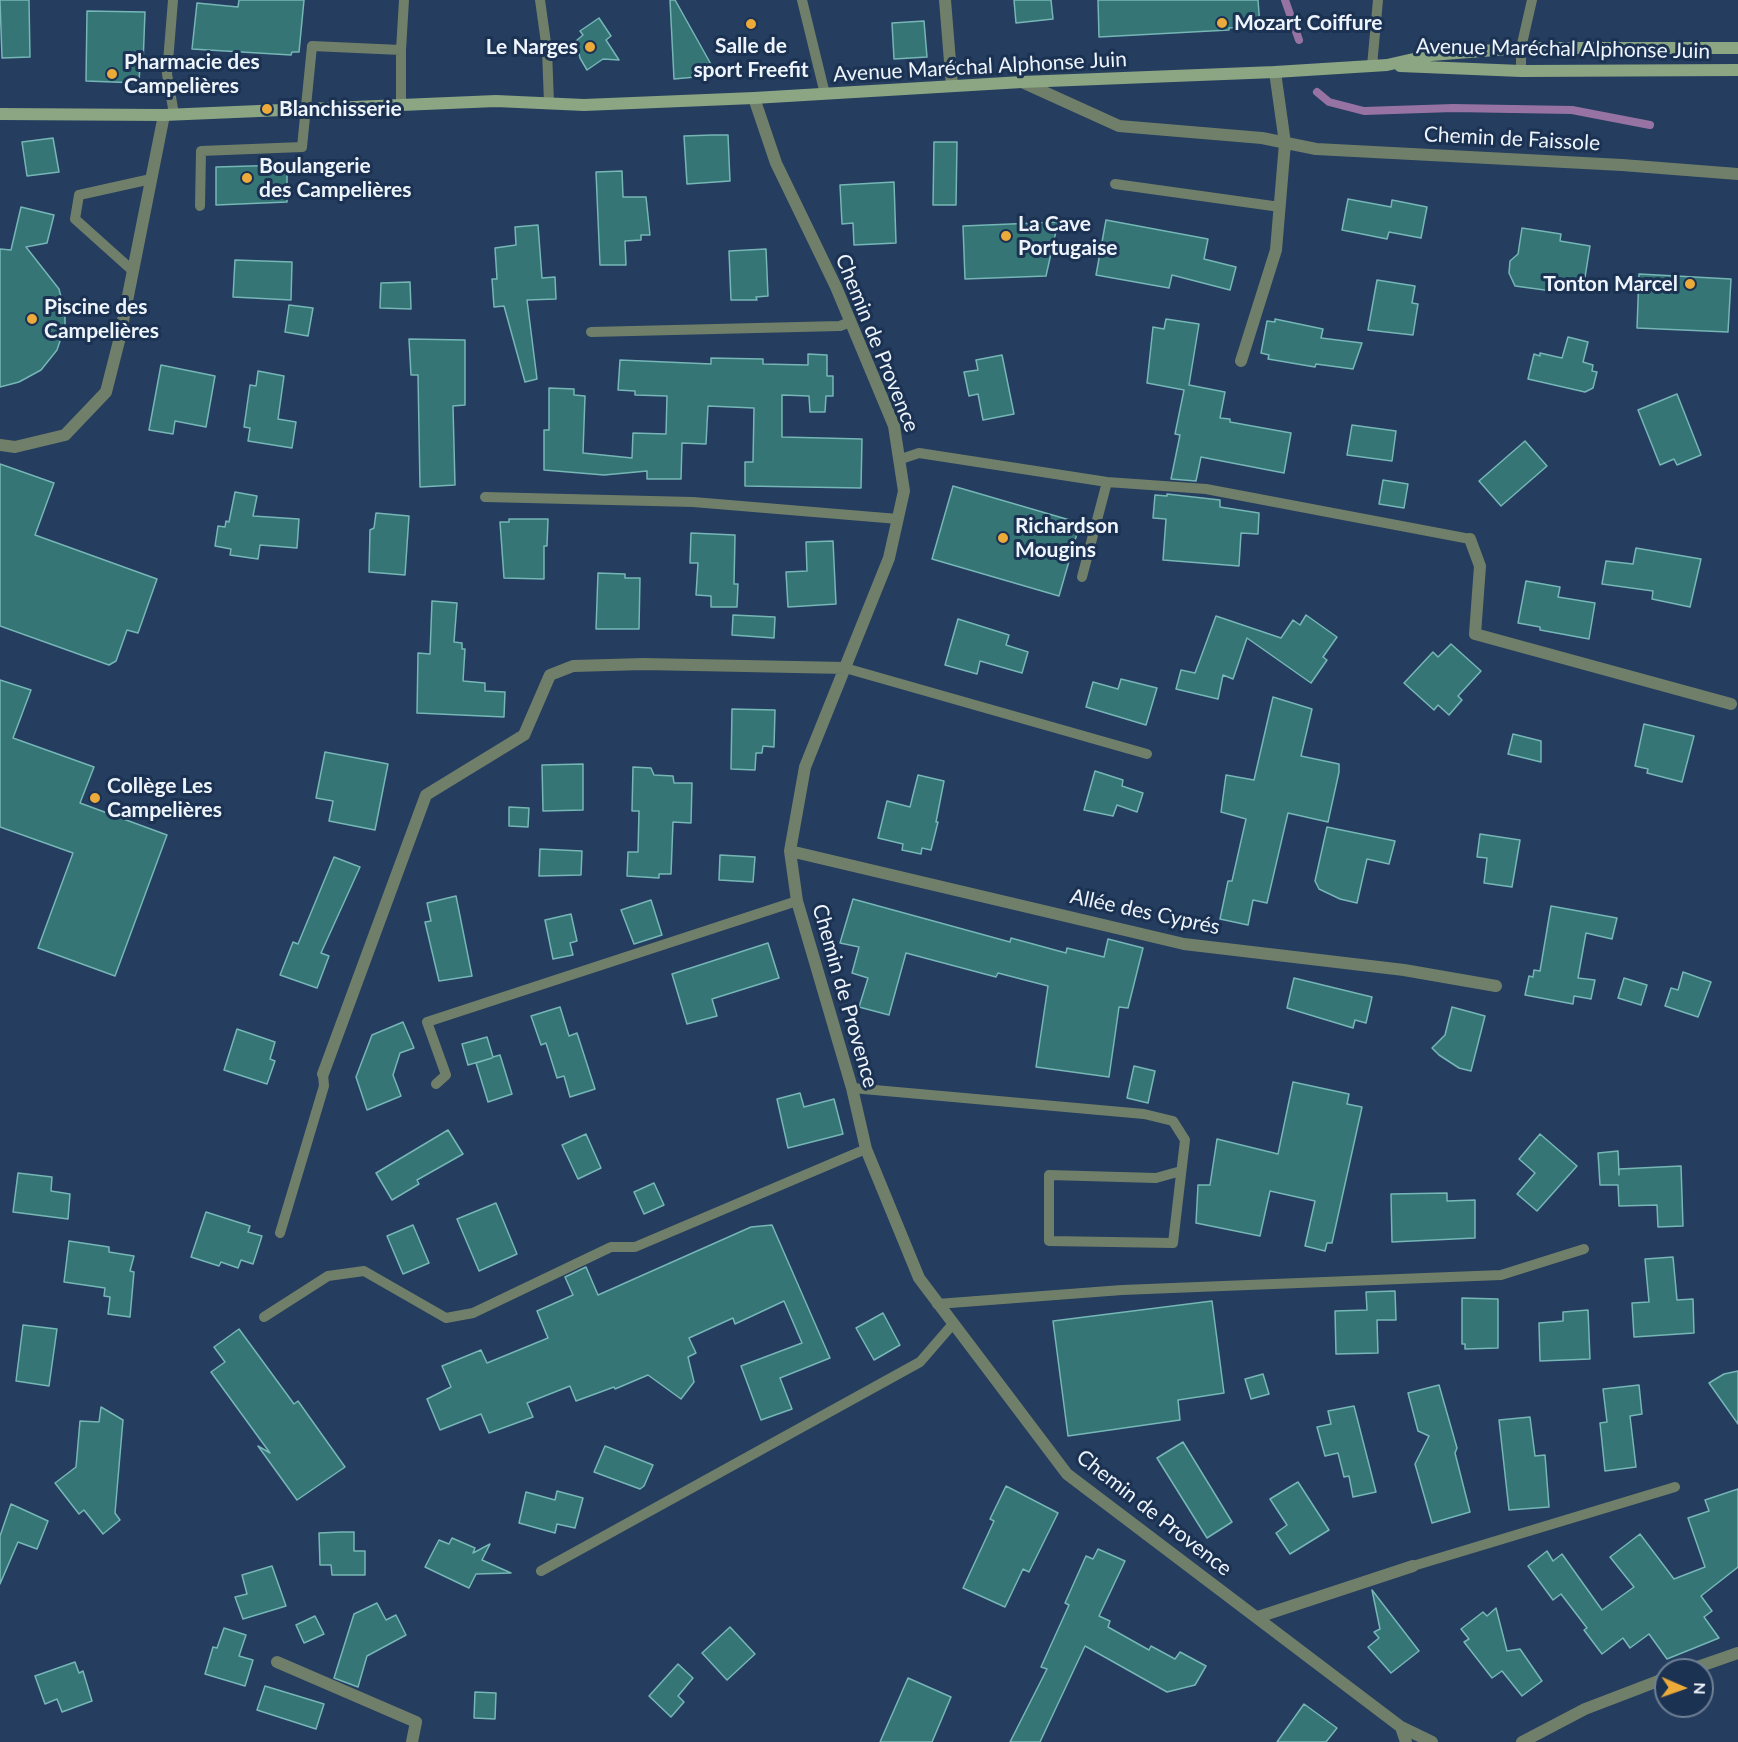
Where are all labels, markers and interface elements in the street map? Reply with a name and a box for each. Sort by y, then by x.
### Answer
place label: Mozart Coiffure [1234,10,1382,36]
marker: Mozart Coiffure [1215,16,1229,30]
marker: Salle de sport Freefit [744,17,758,31]
place label: Salle de sport Freefit [693,33,809,83]
place label: Le Narges [486,34,578,60]
street label: Avenue Maréchal Alphonse Juin [1416,34,1710,64]
marker: Le Narges [583,40,597,54]
street label: Avenue Maréchal Alphonse Juin [832,47,1128,87]
place label: Pharmacie des Campelières [124,49,260,99]
marker: Pharmacie des Campelières [105,67,119,81]
place label: Blanchisserie [279,96,402,122]
marker: Blanchisserie [260,102,274,116]
street label: Chemin de Faissole [1423,122,1601,156]
place label: Boulangerie des Campelières [259,153,411,203]
marker: Boulangerie des Campelières [240,171,254,185]
place label: La Cave Portugaise [1018,211,1118,261]
marker: La Cave Portugaise [999,229,1013,243]
street label: Chemin de Provence [830,250,924,436]
place label: Tonton Marcel [1543,271,1678,297]
marker: Tonton Marcel [1683,277,1697,291]
place label: Piscine des Campelières [44,294,159,344]
marker: Piscine des Campelières [25,312,39,326]
place label: Richardson Mougins [1015,513,1119,563]
marker: Richardson Mougins [996,531,1010,545]
place label: Collège Les Campelières [107,773,222,823]
marker: Collège Les Campelières [88,791,102,805]
street label: Allée des Cyprés [1068,884,1222,940]
street label: Chemin de Provence [807,901,883,1091]
street label: Chemin de Provence [1071,1445,1237,1581]
north arrow [1654,1658,1714,1718]
text: N [1691,1682,1710,1695]

